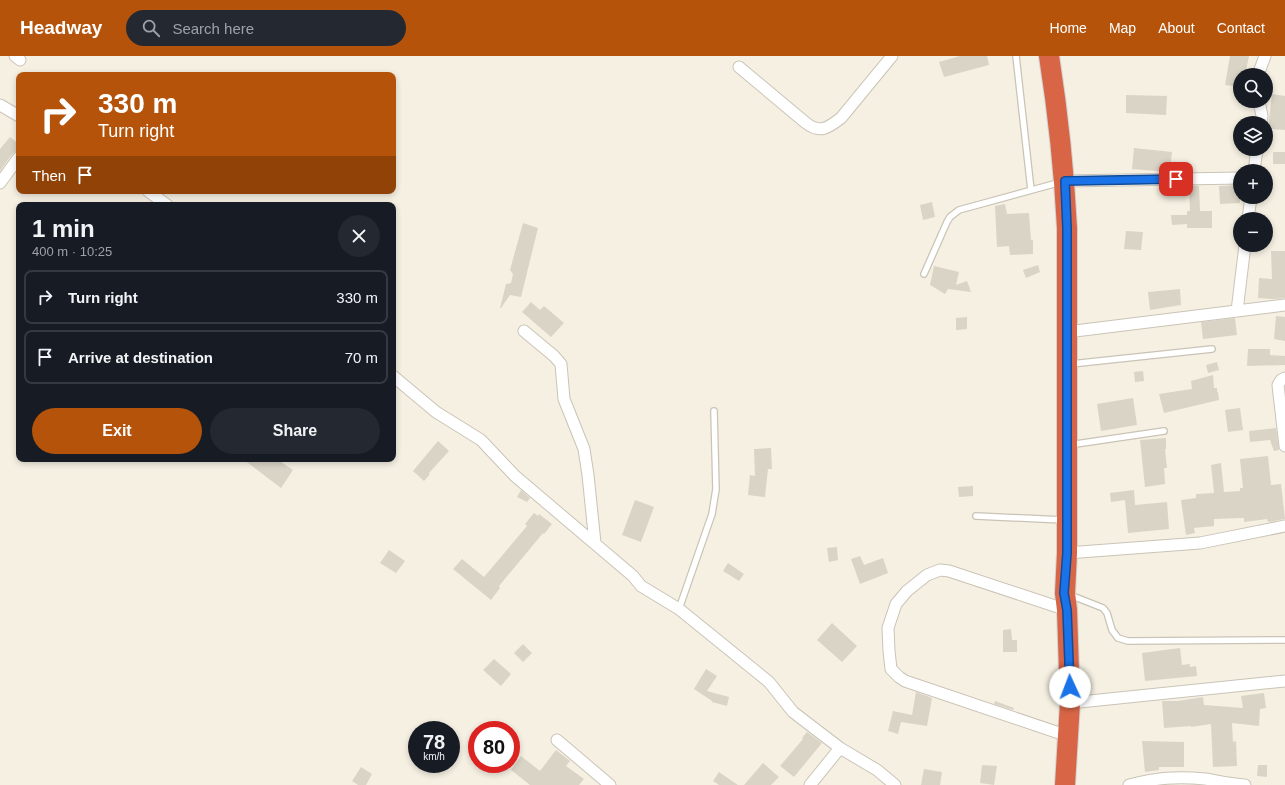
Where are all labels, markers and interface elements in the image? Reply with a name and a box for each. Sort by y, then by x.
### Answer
search box [126,10,406,46]
text: Headway [20,17,102,38]
icon: search [140,17,162,39]
text: Search here [172,20,254,37]
text: Home [1050,20,1087,36]
text: Map [1109,20,1136,36]
text: About [1158,20,1195,36]
text: Contact [1217,20,1265,36]
map controls [1233,68,1273,252]
button: search [1233,68,1273,108]
icon: right [32,88,84,140]
text: 330 m [98,88,177,119]
button: layers [1233,116,1273,156]
text: Turn right [98,121,174,141]
pin [1159,162,1193,196]
icon: arrive [74,164,96,186]
button: + [1233,164,1273,204]
text: Then [32,167,66,184]
icon: arrive [1165,168,1187,190]
button: − [1233,212,1273,252]
text: 1 min [32,215,95,242]
button: close [338,215,380,257]
text: 400 m · 10:25 [32,244,112,259]
icon: right [34,286,56,308]
text: Turn right [68,289,138,306]
text: 330 m [336,289,378,306]
icon: arrive [34,346,56,368]
text: Arrive at destination [68,349,213,366]
text: 70 m [345,349,378,366]
button: Exit [32,408,202,454]
button: Share [210,408,380,454]
position arrow [1049,666,1091,708]
speed limit sign: 80 [468,721,520,773]
text: 78 [423,731,445,753]
text: km/h [423,751,445,762]

